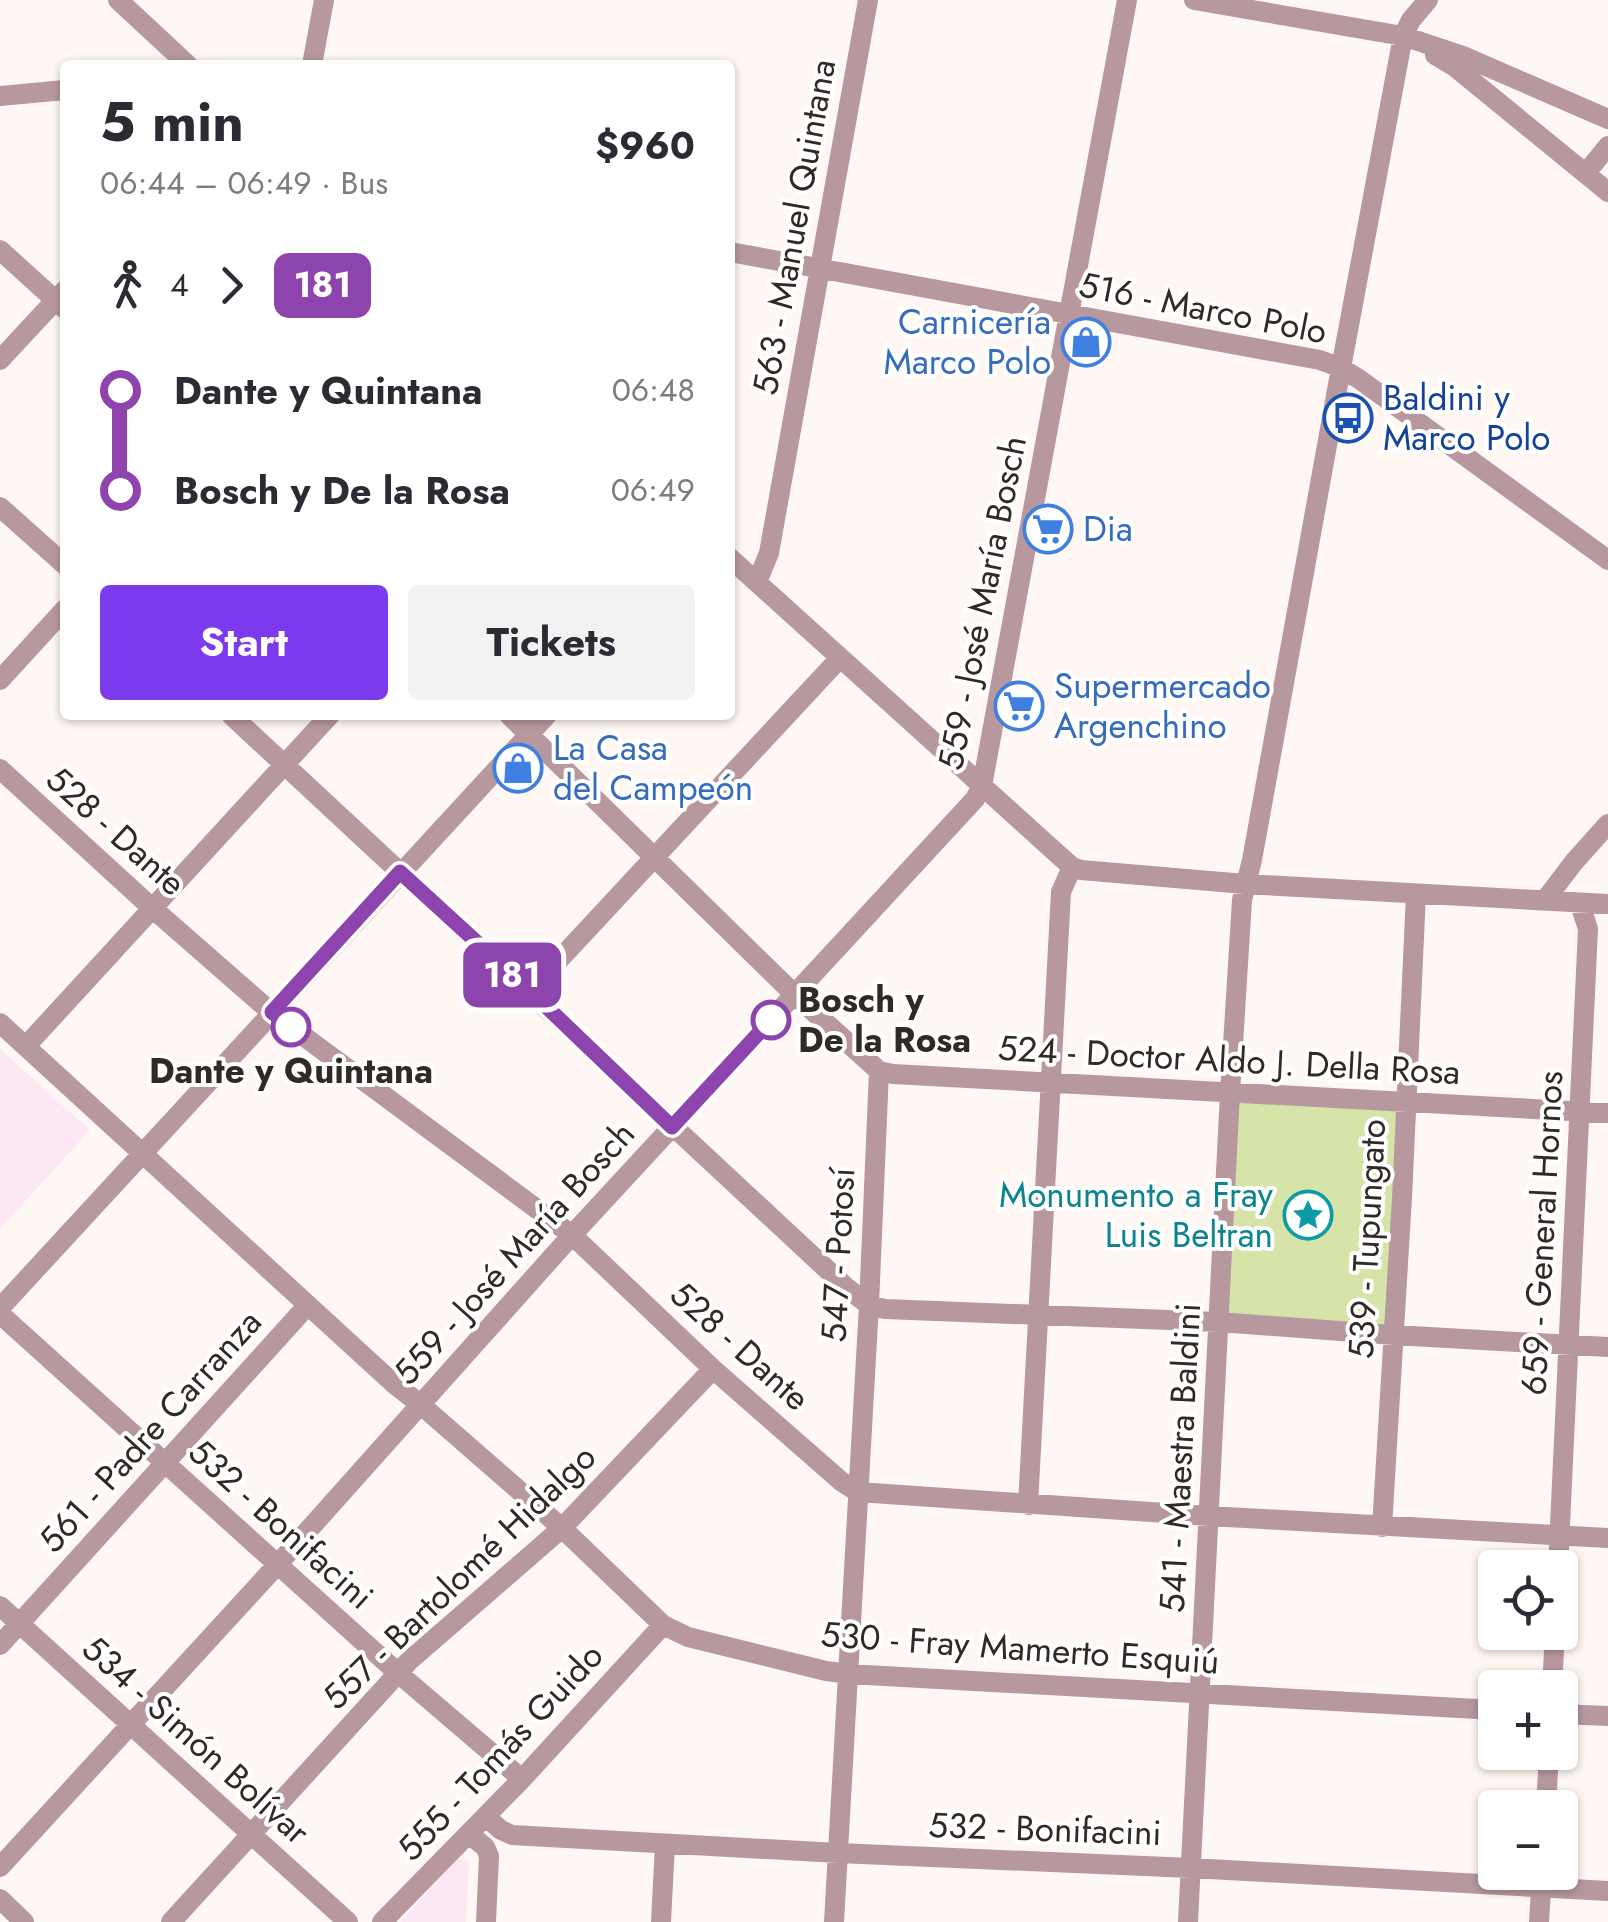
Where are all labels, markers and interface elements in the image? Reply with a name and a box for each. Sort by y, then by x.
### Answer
street label: 563 - Manuel Quintana [740,55,848,399]
text: 5 min [100,82,244,162]
text: $960 [595,118,695,173]
text: 06:44 – 06:49 · Bus [100,160,388,206]
icon: walk [100,258,155,313]
icon: forward [204,258,259,313]
street label: 516 - Marco Polo [1075,259,1331,357]
text: 181 [294,260,351,310]
text: 4 [170,262,189,308]
place label: Carnicería Marco Polo [884,297,1051,387]
shop icon: Carnicería Marco Polo [1060,316,1112,368]
text: Dante y Quintana [174,363,483,418]
text: 06:48 [612,367,695,413]
place label: Baldini y Marco Polo [1383,373,1550,463]
bus stop icon: Baldini y Marco Polo [1322,392,1374,444]
street label: 559 - José María Bosch [925,432,1039,774]
text: Bosch y De la Rosa [174,463,510,518]
text: 06:49 [611,467,695,513]
supermarket icon: Dia [1022,503,1074,555]
place label: Dia [1083,504,1133,554]
button: Start [100,585,388,700]
button: Tickets [408,585,695,700]
place label: Supermercado Argenchino [1054,661,1271,751]
supermarket icon: Supermercado Argenchino [993,680,1045,732]
place label: La Casa del Campeón [553,723,753,813]
shop icon: La Casa del Campeón [492,742,544,794]
street label: 528 - Dante [35,755,197,907]
line badge: 181 [454,942,570,1008]
text: 181 [483,950,541,1000]
place label: Bosch y De la Rosa [798,975,971,1065]
marker: Bosch y De la Rosa [752,1001,790,1039]
marker: Dante y Quintana [272,1008,310,1046]
street label: 524 - Doctor Aldo J. Della Rosa [996,1023,1462,1097]
place label: Dante y Quintana [149,1046,433,1096]
street label: 659 - General Hornos [1509,1069,1575,1397]
street label: 559 - José María Bosch [382,1110,646,1396]
street label: 539 - Tupungato [1336,1118,1398,1360]
street label: 547 - Potosí [808,1165,868,1344]
place label: Monumento a Fray Luis Beltran [999,1170,1274,1260]
place icon: Monumento a Fray Luis Beltran [1282,1189,1334,1241]
street label: 528 - Dante [659,1270,821,1422]
street label: 561 - Padre Carranza [27,1298,273,1564]
street label: 541 - Maestra Baldini [1147,1302,1213,1614]
street label: 532 - Bonifacini [178,1427,384,1621]
street label: 557 - Bartolomé Hidalgo [311,1433,607,1721]
map controls [1478,1550,1578,1890]
button: locate [1478,1550,1578,1650]
street label: 530 - Fray Mamerto Esquiú [819,1609,1221,1687]
street label: 534 - Simón Bolívar [71,1624,321,1856]
street label: 555 - Tomás Guido [386,1632,614,1872]
button: + [1478,1670,1578,1770]
button: − [1478,1790,1578,1890]
street label: 532 - Bonifacini [928,1800,1162,1858]

